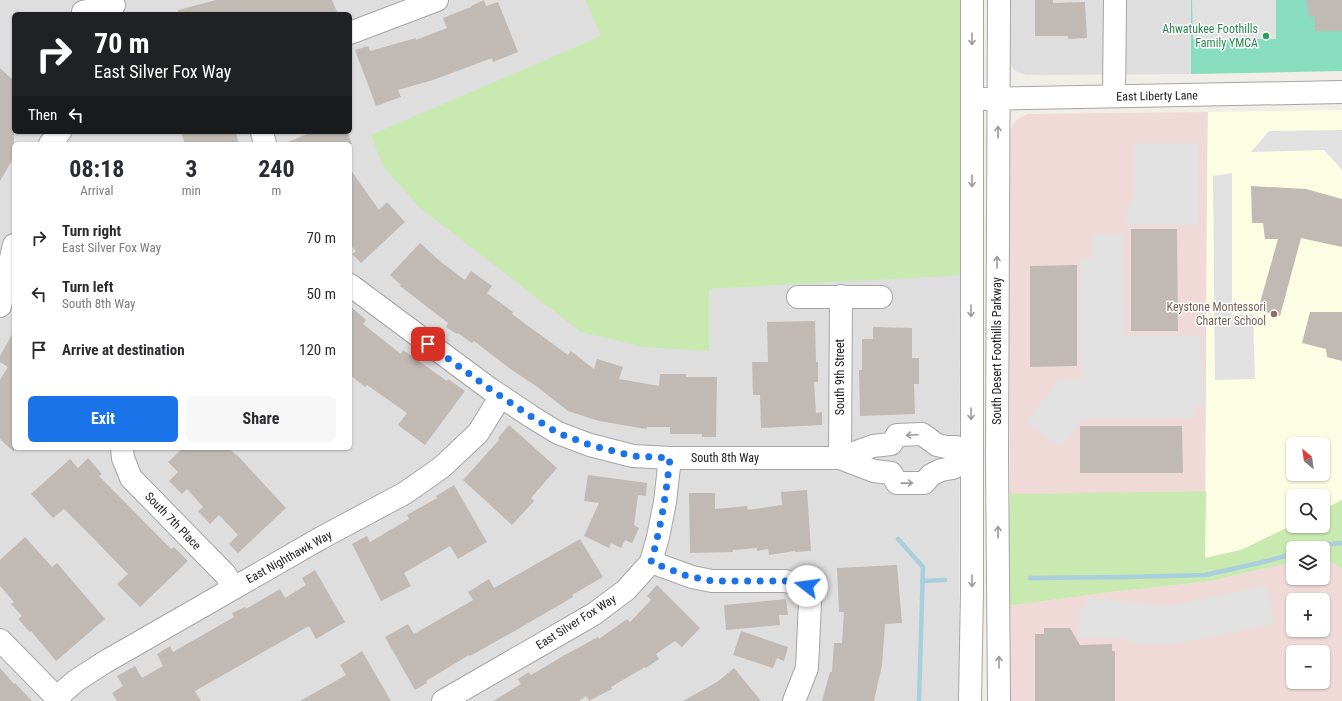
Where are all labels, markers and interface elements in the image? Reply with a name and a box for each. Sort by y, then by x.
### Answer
place label: Ahwatukee Foothills Family YMCA [1162,22,1258,50]
text: 70 m [94,27,150,60]
icon: right [28,28,80,80]
marker: Ahwatukee Foothills Family YMCA [1261,31,1271,41]
one-way arrow [968,32,976,45]
text: East Silver Fox Way [94,61,231,82]
street label: East Liberty Lane [1116,88,1198,104]
icon: left [65,104,87,126]
text: Then [28,106,57,124]
one-way arrow [994,126,1002,139]
text: 08:18 [69,155,124,183]
text: 3 [185,155,197,183]
text: 240 [258,155,295,183]
one-way arrow [968,174,976,187]
text: Arrival [80,183,113,198]
text: min [182,183,201,198]
text: m [272,183,281,198]
text: Turn right [62,222,121,240]
icon: right [28,227,50,249]
text: 70 m [306,229,336,247]
text: East Silver Fox Way [62,240,161,255]
one-way arrow [993,256,1001,269]
street label: South Desert Foothills Parkway [990,277,1004,425]
text: Turn left [62,278,113,296]
icon: left [28,283,50,305]
text: 50 m [306,285,336,303]
text: South 8th Way [62,296,135,311]
place label: Keystone Montessori Charter School [1166,300,1266,328]
one-way arrow [967,304,975,317]
marker: Keystone Montessori Charter School [1269,309,1279,319]
pin [411,327,445,361]
icon: arrive [417,333,439,355]
street label: South 9th Street [833,338,847,415]
icon: arrive [28,339,50,361]
text: Arrive at destination [62,341,185,359]
text: 120 m [299,341,336,359]
button: Exit [28,396,178,442]
button: Share [186,396,336,442]
one-way arrow [967,407,975,420]
one-way arrow [906,431,919,438]
north arrow [1286,437,1330,481]
map controls [1286,437,1330,689]
street label: South 8th Way [691,451,759,465]
one-way arrow [900,479,913,487]
street label: South 7th Place [142,489,204,553]
button: search [1286,489,1330,533]
one-way arrow [994,526,1001,539]
street label: East Nighthawk Way [244,528,334,586]
button: layers [1286,541,1330,585]
position arrow [786,565,828,607]
one-way arrow [968,574,976,587]
street label: East Silver Fox Way [533,592,619,652]
button: + [1286,593,1330,637]
button: − [1286,645,1330,689]
one-way arrow [995,656,1003,669]

